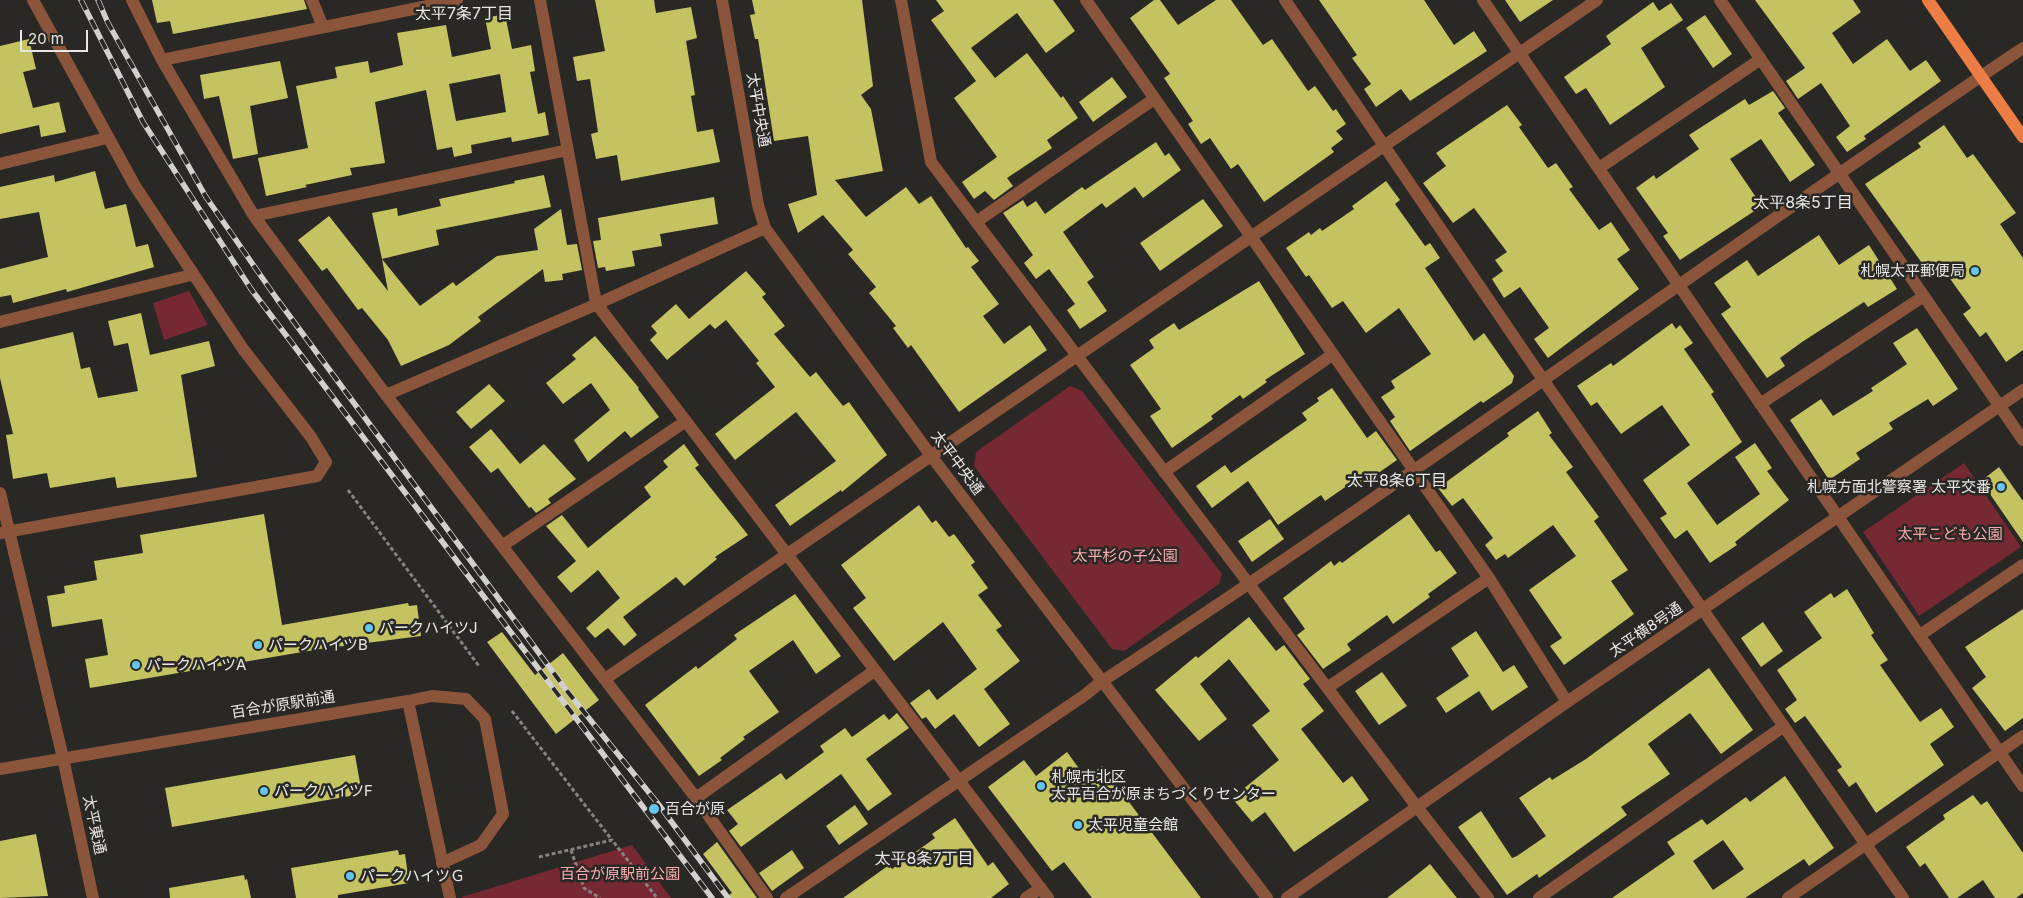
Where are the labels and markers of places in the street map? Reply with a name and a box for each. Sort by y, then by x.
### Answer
place label: 札幌太平郵便局 [1860,262,1965,280]
marker: 札幌太平郵便局 [1969,265,1981,277]
place label: 札幌方面北警察署 太平交番 [1807,478,1991,496]
marker: 札幌方面北警察署 太平交番 [1995,481,2007,493]
place label: パークハイツJ [379,619,478,637]
marker: パークハイツJ [363,622,375,634]
place label: パークハイツB [268,636,368,654]
marker: パークハイツB [252,639,264,651]
place label: パークハイツA [146,656,246,674]
marker: パークハイツA [130,659,142,671]
place label: 札幌市北区 太平百合が原まちづくりセンター [1051,768,1276,803]
marker: 札幌市北区 太平百合が原まちづくりセンター [1035,780,1047,792]
place label: パークハイツF [274,782,373,800]
marker: パークハイツF [258,785,270,797]
place label: 百合が原 [665,800,725,818]
marker: 百合が原 [647,802,661,816]
place label: 太平児童会館 [1088,816,1178,834]
marker: 太平児童会館 [1072,819,1084,831]
place label: パークハイツＧ [360,867,465,885]
marker: パークハイツＧ [344,870,356,882]

